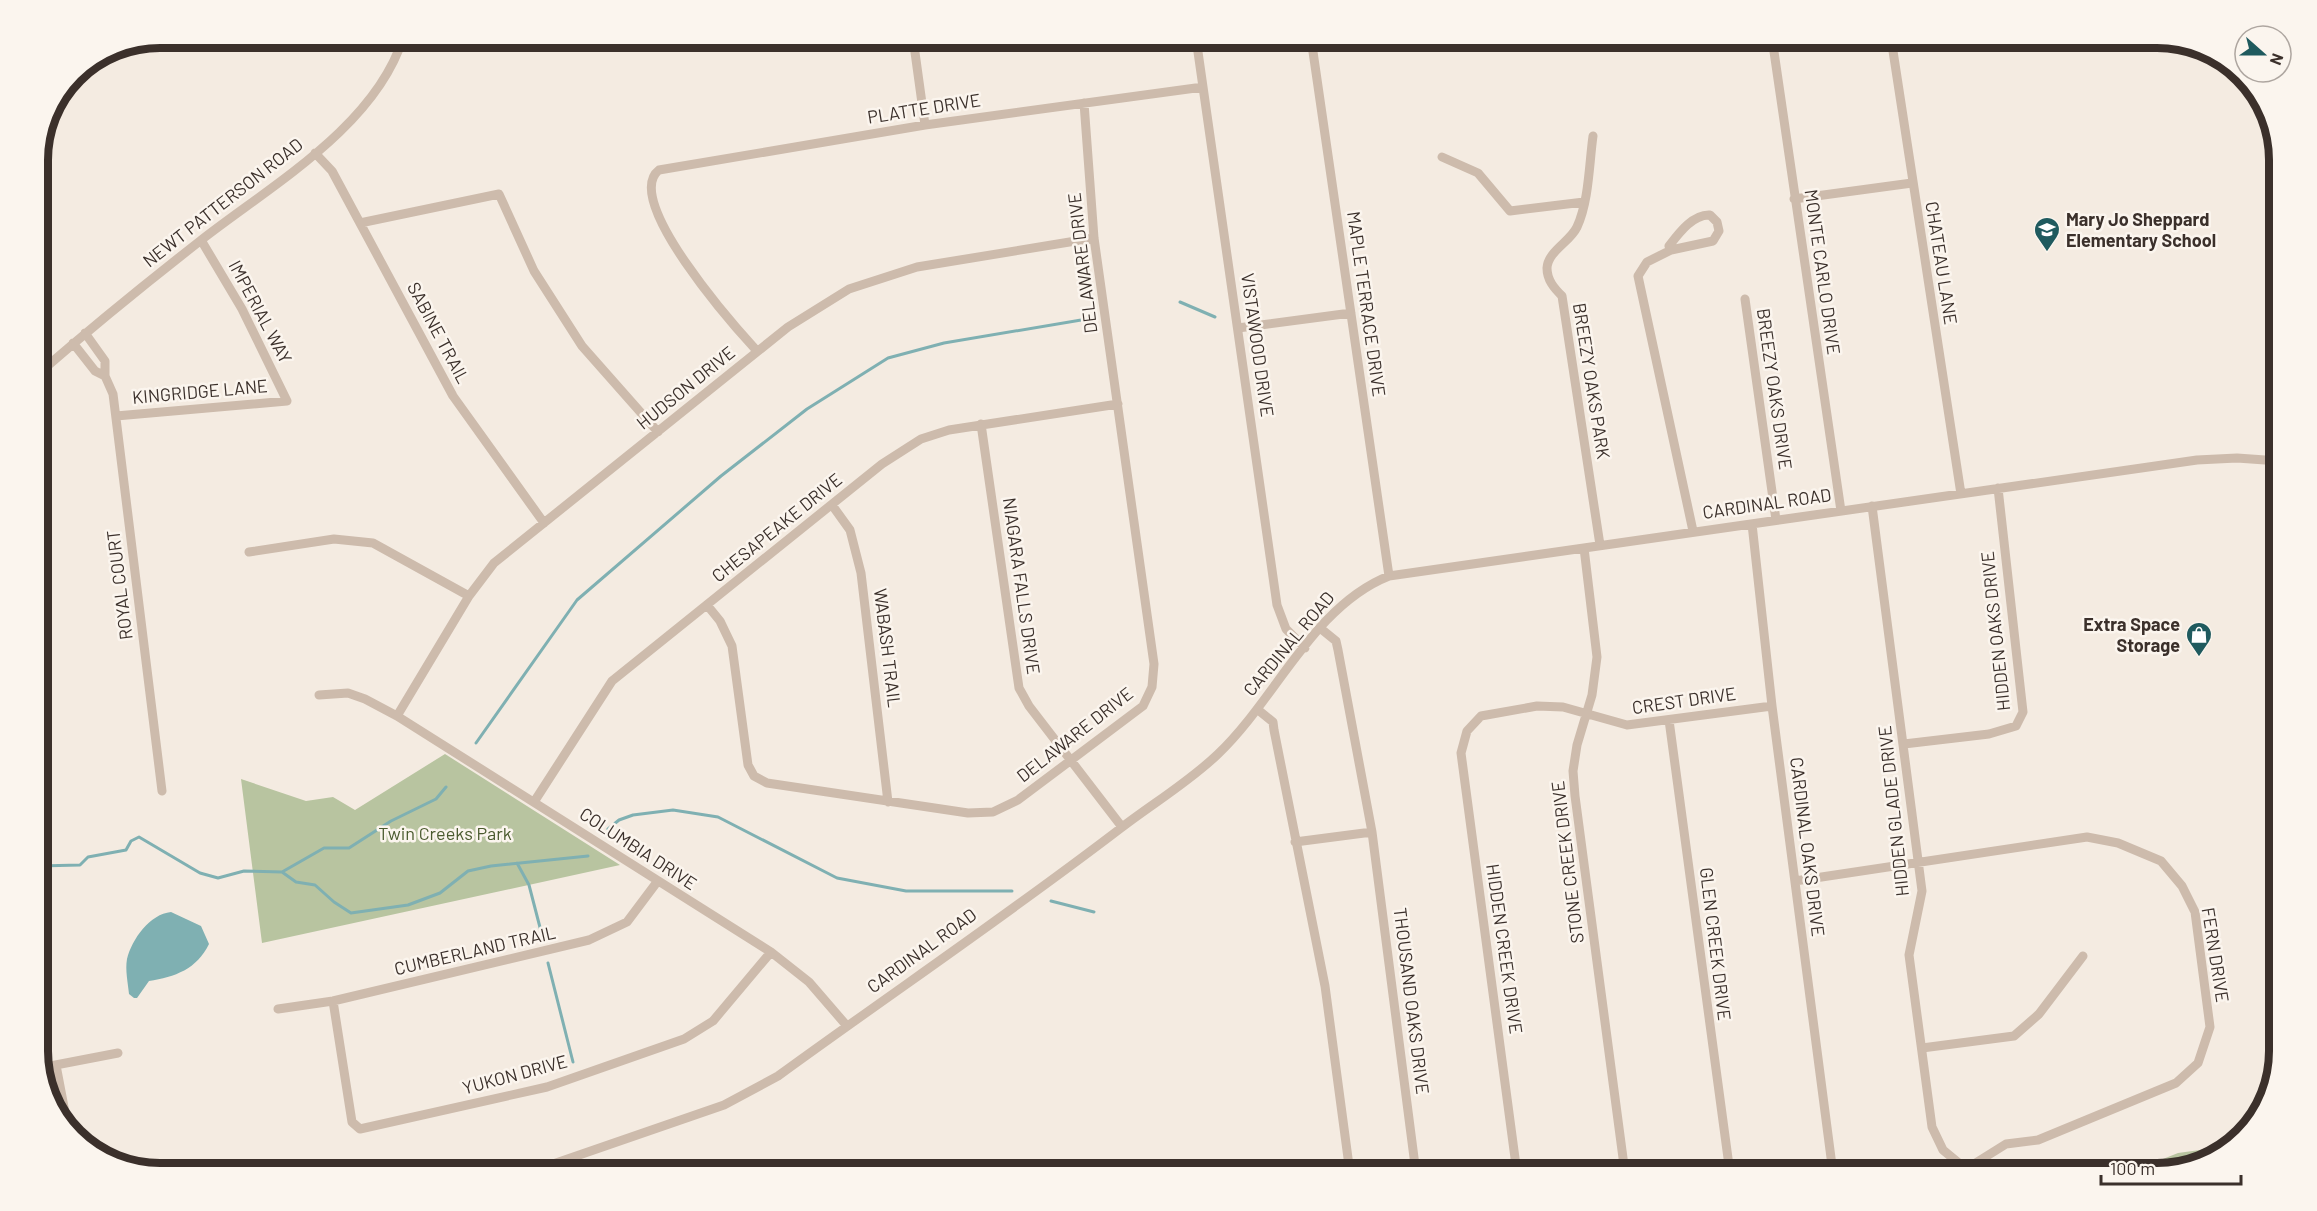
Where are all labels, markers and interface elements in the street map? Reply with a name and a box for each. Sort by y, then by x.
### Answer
north arrow [2233,24,2293,84]
text: N [2267,51,2288,68]
street label: PLATTE DRIVE [866,88,982,128]
street label: NEWT PATTERSON ROAD [138,133,307,271]
street label: MONTE CARLO DRIVE [1800,188,1845,356]
street label: DELAWARE DRIVE [1062,191,1102,335]
street label: CHATEAU LANE [1921,200,1963,326]
place label: Mary Jo Sheppard Elementary School [2066,208,2216,251]
street label: MAPLE TERRACE DRIVE [1343,210,1391,398]
school or university icon: Mary Jo Sheppard Elementary School [2032,215,2062,253]
street label: IMPERIAL WAY [225,256,297,367]
street label: VISTAWOOD DRIVE [1237,271,1279,418]
street label: SABINE TRAIL [403,278,475,387]
street label: BREEZY OAKS PARK [1569,301,1615,461]
street label: BREEZY OAKS DRIVE [1753,307,1797,471]
street label: HUDSON DRIVE [632,341,739,434]
street label: KINGRIDGE LANE [131,374,269,408]
street label: CHESAPEAKE DRIVE [707,468,846,586]
street label: CARDINAL ROAD [1701,483,1833,523]
street label: NIAGARA FALLS DRIVE [999,496,1045,676]
street label: ROYAL COURT [101,529,137,641]
street label: HIDDEN OAKS DRIVE [1976,550,2014,712]
street label: WABASH TRAIL [870,587,906,709]
street label: CARDINAL ROAD [1238,587,1338,700]
place label: Extra Space Storage [2083,613,2180,656]
shop icon: Extra Space Storage [2184,620,2214,658]
street label: DELAWARE DRIVE [1012,682,1137,786]
street label: CREST DRIVE [1630,682,1737,718]
street label: HIDDEN GLADE DRIVE [1873,724,1913,898]
street label: CARDINAL OAKS DRIVE [1786,756,1830,938]
street label: STONE CREEK DRIVE [1546,780,1588,945]
street label: COLUMBIA DRIVE [576,802,701,894]
park label: Twin Creeks Park [378,822,512,844]
street label: HIDDEN CREEK DRIVE [1482,862,1528,1035]
street label: GLEN CREEK DRIVE [1696,866,1736,1022]
street label: CARDINAL ROAD [862,903,980,997]
street label: THOUSAND OAKS DRIVE [1390,906,1434,1096]
street label: FERN DRIVE [2198,906,2234,1004]
street label: CUMBERLAND TRAIL [392,921,558,979]
street label: YUKON DRIVE [460,1049,570,1099]
scale bar [2101,1148,2240,1186]
text: 100 m [2110,1157,2155,1179]

